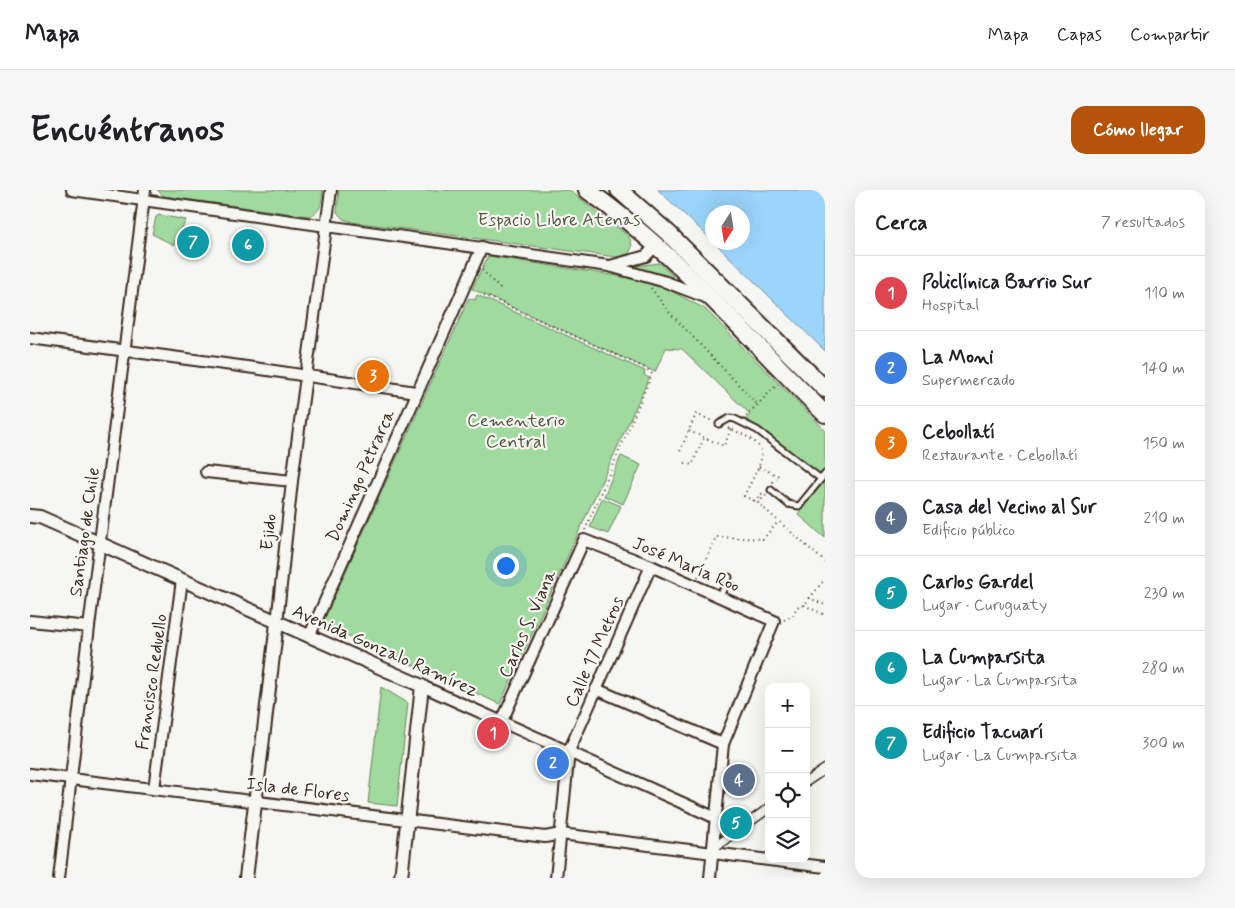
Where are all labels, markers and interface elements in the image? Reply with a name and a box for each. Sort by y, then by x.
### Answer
text: Mapa [25,19,80,50]
text: Mapa [988,23,1029,47]
text: Capas [1057,23,1102,47]
text: Compartir [1130,23,1210,47]
button: Cómo llegar [1071,106,1205,154]
text: Encuéntranos [30,107,225,153]
north arrow [705,205,750,250]
park label: Espacio Libre Atenas [478,208,640,232]
text: Cerca [875,209,928,237]
text: 7 resultados [1101,212,1185,233]
pin: 7 [177,223,209,261]
pin: 6 [232,226,264,264]
text: Policlínica Barrio Sur [922,270,1091,295]
text: 1 [887,283,895,304]
text: 110 m [1144,283,1185,304]
text: Hospital [922,295,979,316]
text: La Moni [922,345,993,370]
pin: 3 [357,357,389,395]
text: 2 [887,358,895,379]
text: 140 m [1141,358,1185,379]
text: Supermercado [922,370,1015,391]
street label: Domingo Petrarca [321,406,401,546]
park label: Cementerio Central [467,409,565,454]
text: Cebollatí [922,420,995,445]
text: 3 [887,433,895,454]
text: 150 m [1143,433,1185,454]
text: Restaurante · Cebollatí [922,445,1078,466]
street label: Santiago de Chile [64,466,106,598]
text: Casa del Vecino al Sur [922,495,1097,520]
text: 4 [886,508,896,529]
text: 210 m [1144,508,1185,529]
street label: Ejido [255,512,283,552]
text: Edificio público [922,520,1015,541]
street label: José María Roo [629,532,743,598]
your location [493,553,519,579]
street label: Carlos S. Viana [493,566,563,682]
text: Carlos Gardel [922,570,1033,595]
text: 5 [886,583,896,604]
text: 230 m [1144,583,1185,604]
street label: Calle 17 Metros [560,593,630,711]
text: Lugar · Curuguaty [922,595,1047,616]
street label: Avenida Gonzalo Ramírez [289,599,482,703]
street label: Francisco Reduello [131,612,173,752]
text: La Cumparsita [922,645,1045,670]
text: 6 [887,658,895,679]
text: 280 m [1142,658,1185,679]
text: Lugar · La Cumparsita [922,670,1077,691]
map controls [765,683,810,863]
button: + [765,683,810,728]
pin: 1 [477,714,509,752]
text: Edificio Tacuarí [922,720,1044,745]
button: − [765,728,810,773]
text: 7 [886,733,896,754]
text: 300 m [1142,733,1185,754]
pin: 2 [537,744,569,782]
text: Lugar · La Cumparsita [922,745,1077,766]
pin: 4 [723,761,755,799]
street label: Isla de Flores [245,772,351,808]
button: locate [765,773,810,818]
pin: 5 [720,804,752,842]
button: layers [765,818,810,863]

